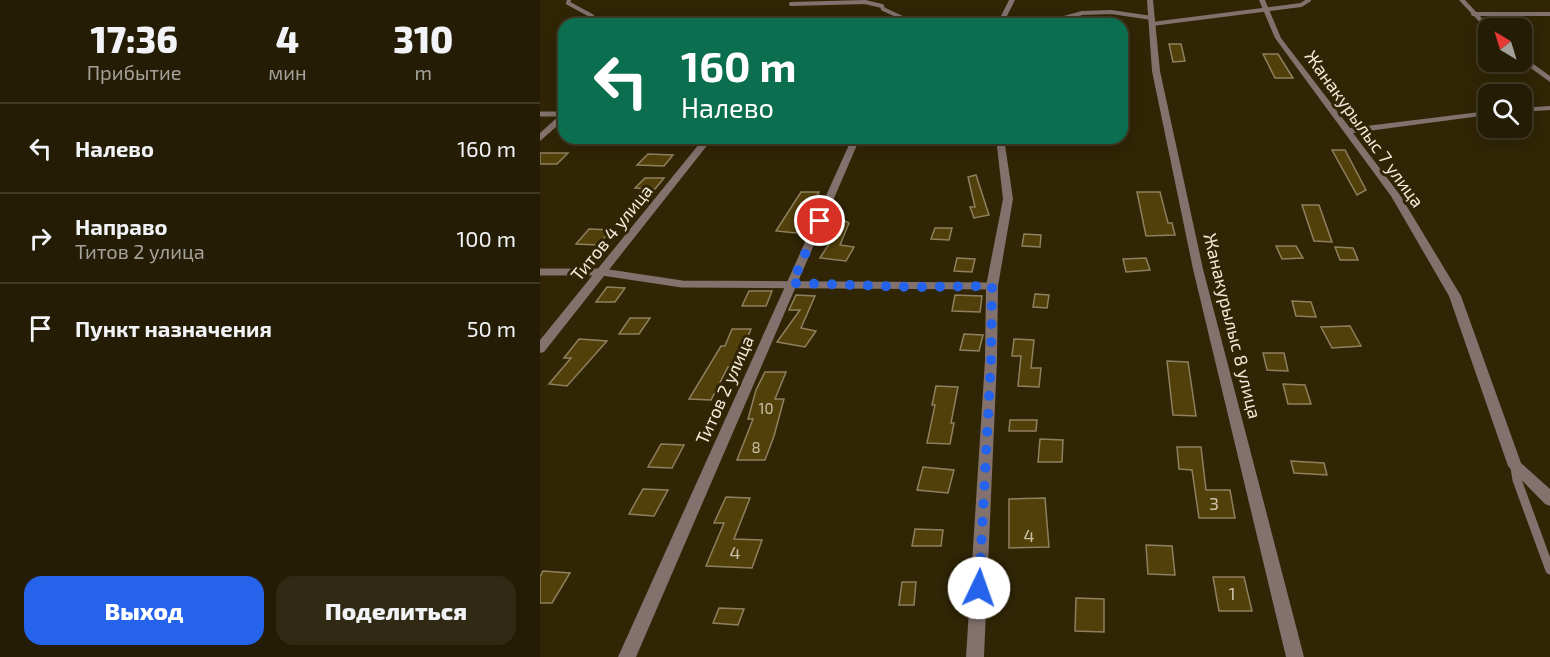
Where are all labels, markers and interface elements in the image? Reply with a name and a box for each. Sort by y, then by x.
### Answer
text: 17:36 [90,17,178,60]
text: 4 [276,17,299,60]
text: 310 [393,17,453,60]
north arrow [1478,18,1532,72]
map controls [1478,18,1532,138]
text: 160 m [681,40,797,90]
icon: left [582,42,660,120]
street label: Жанакурылыс 7 улица [1300,46,1429,211]
text: Прибытие [87,60,182,84]
text: мин [268,60,307,84]
text: m [415,60,432,84]
button: search [1478,84,1532,138]
text: Налево [681,91,774,123]
icon: left [24,132,57,165]
text: Налево [75,135,154,161]
text: 160 m [457,135,516,161]
street label: Титов 4 улица [566,180,657,285]
pin [794,195,845,246]
icon: arrive [803,204,836,237]
text: Направо [75,213,168,239]
icon: right [24,222,57,255]
text: 100 m [457,225,516,251]
street label: Жанакурылыс 8 улица [1199,231,1267,421]
text: Титов 2 улица [75,239,205,263]
icon: arrive [24,312,57,345]
text: Пункт назначения [75,315,272,341]
text: 50 m [467,315,516,341]
street label: Титов 2 улица [690,332,758,447]
house number: 10 [758,399,774,417]
house number: 8 [751,438,761,456]
house number: 3 [1209,492,1219,514]
house number: 4 [1023,524,1035,546]
house number: 4 [729,541,741,563]
position arrow [947,556,1011,620]
button: Выход [24,576,264,645]
button: Поделиться [276,576,516,645]
house number: 1 [1228,582,1236,604]

